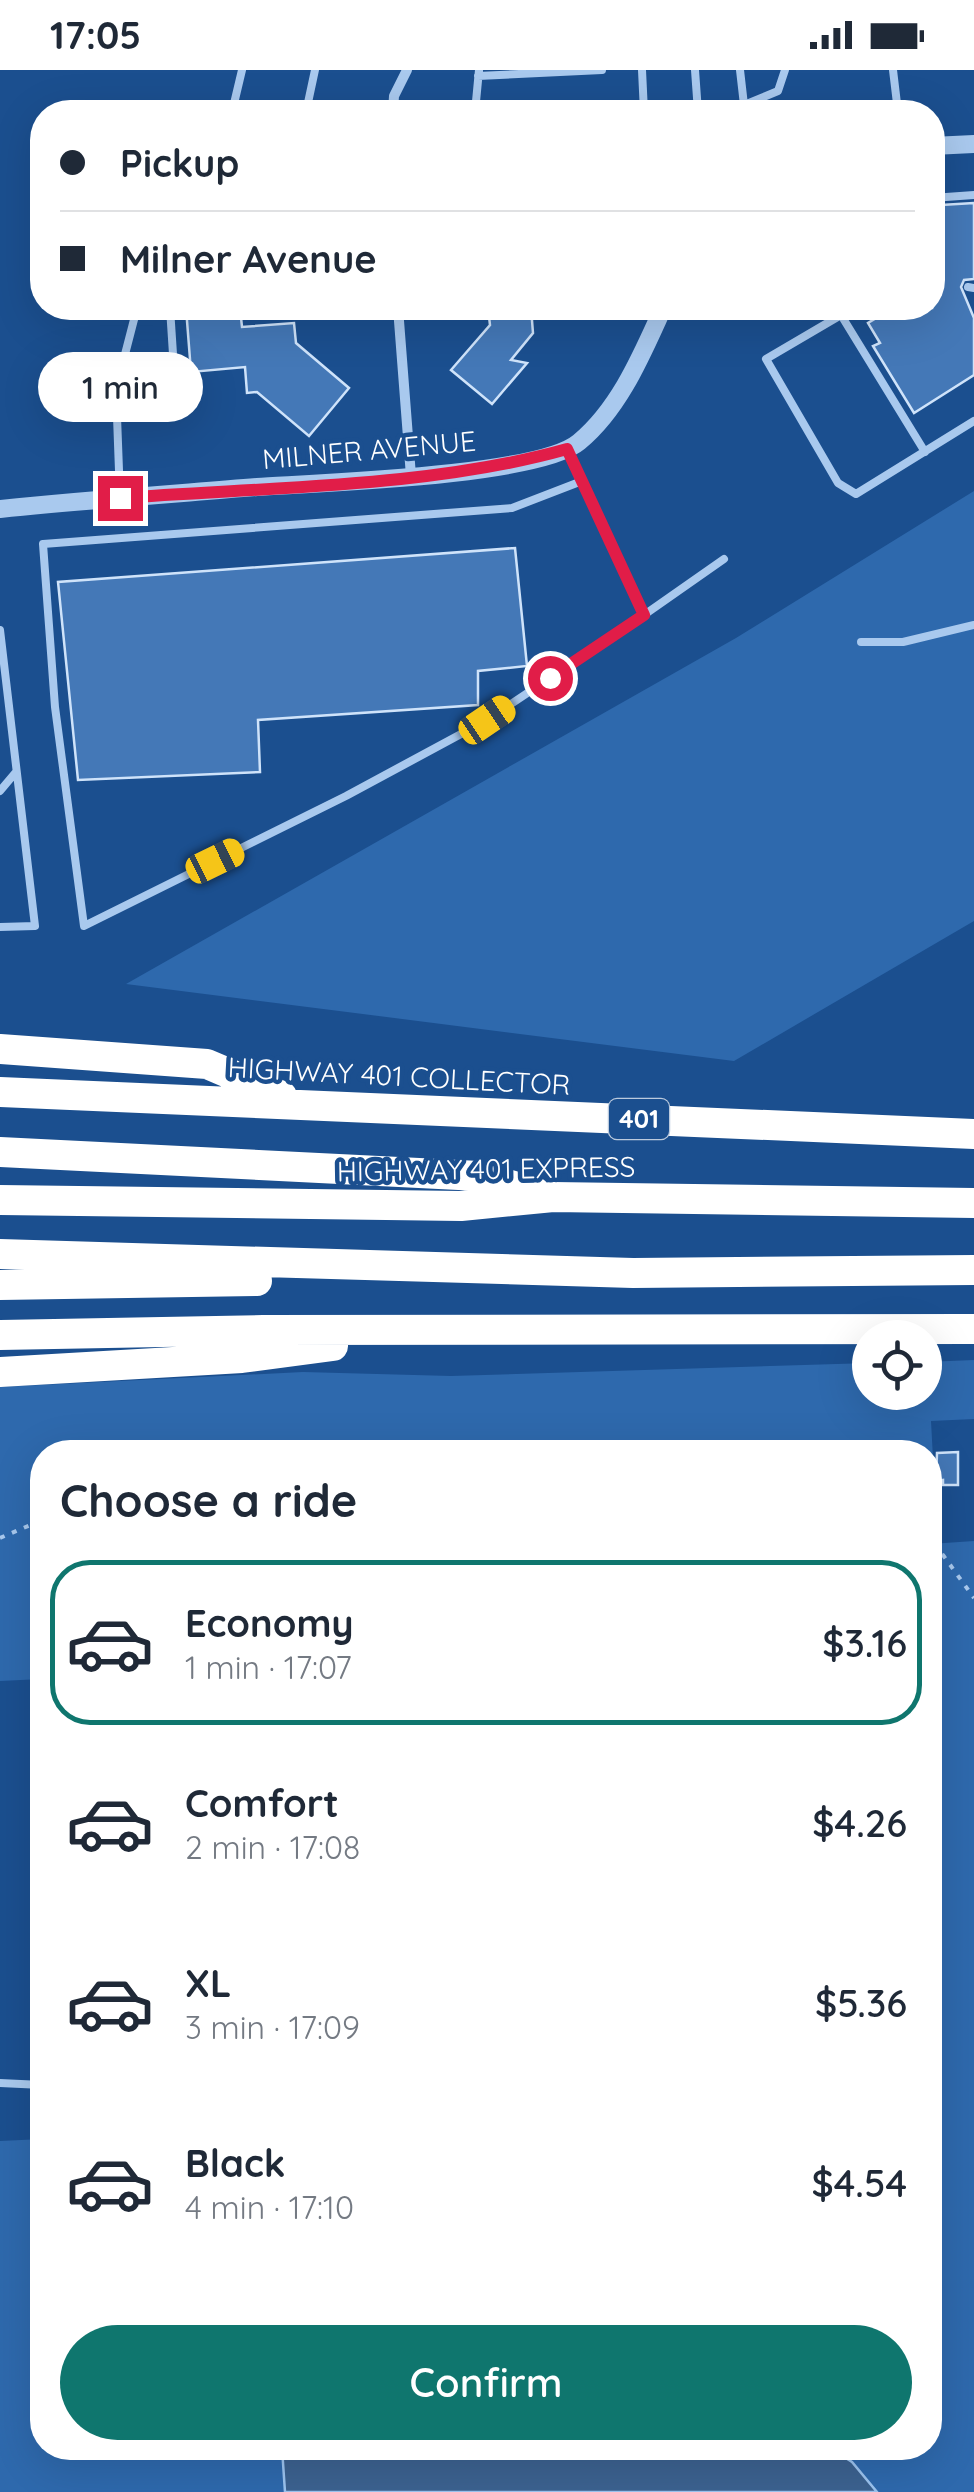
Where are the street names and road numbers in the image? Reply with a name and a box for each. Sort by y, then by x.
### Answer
street label: MILNER AVENUE [261,423,477,476]
street label: HIGHWAY 401 COLLECTOR [227,1049,571,1102]
road number: 401 [609,1099,669,1139]
street label: HIGHWAY 401 EXPRESS [336,1148,636,1189]

